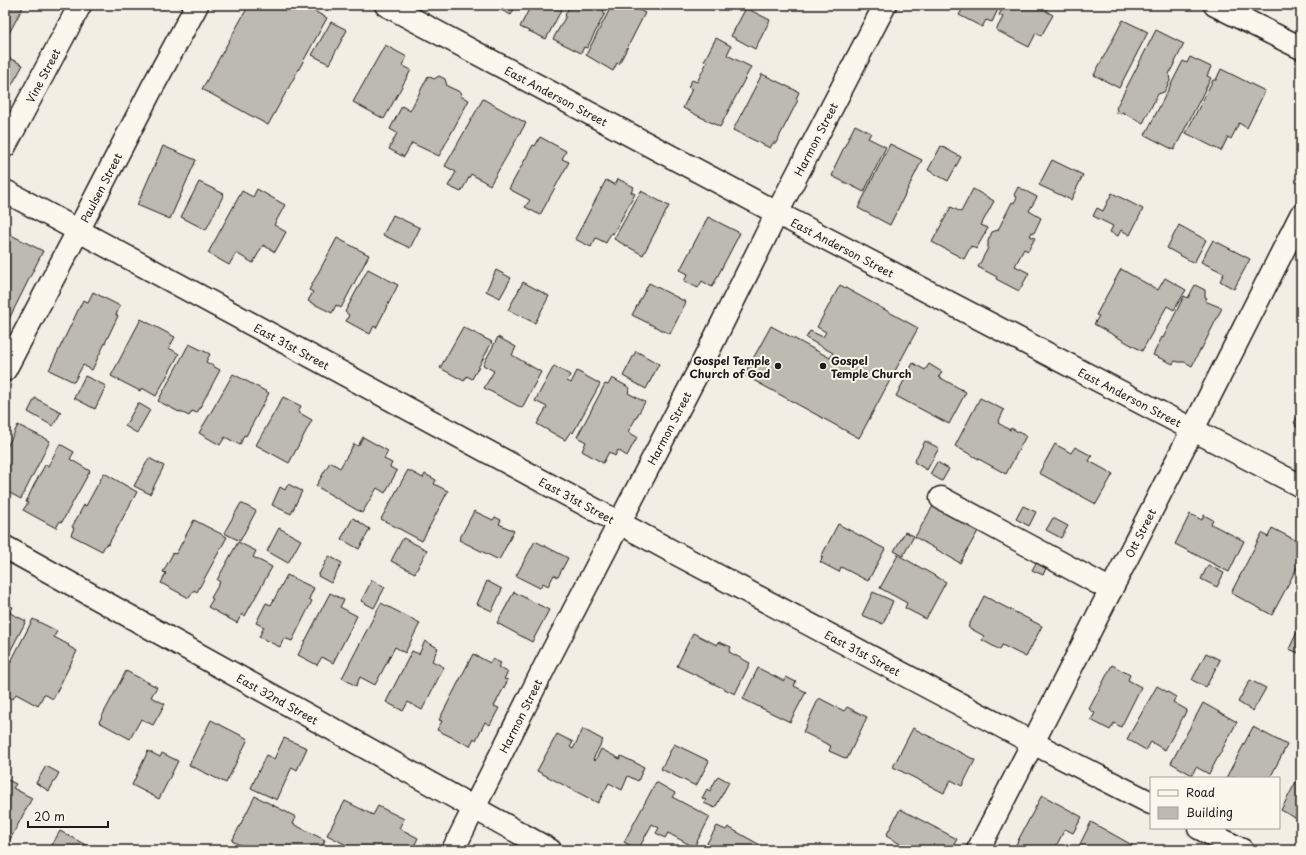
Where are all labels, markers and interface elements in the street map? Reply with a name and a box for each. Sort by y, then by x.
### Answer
street label: Vine Street [21,45,64,106]
street label: East Anderson Street [502,61,611,130]
street label: Harmon Street [789,99,842,179]
street label: Paulsen Street [75,149,126,225]
street label: East Anderson Street [788,213,898,281]
street label: East 31st Street [251,319,333,373]
place label: Gospel Temple Church of God [690,352,770,382]
place label: Gospel Temple Church [831,352,912,382]
marker: Gospel Temple Church of God [773,361,783,371]
marker: Gospel Temple Church [818,361,828,371]
street label: East Anderson Street [1075,363,1185,431]
street label: Harmon Street [643,388,695,468]
street label: East 31st Street [536,473,618,527]
street label: Ott Street [1120,505,1160,560]
street label: East 31st Street [822,626,903,680]
street label: East 32nd Street [234,669,322,728]
street label: Harmon Street [494,675,546,756]
legend [1150,777,1280,829]
text: Road [1186,783,1215,801]
scale bar [28,803,108,829]
text: Building [1186,803,1233,821]
text: 20 m [34,807,65,825]

